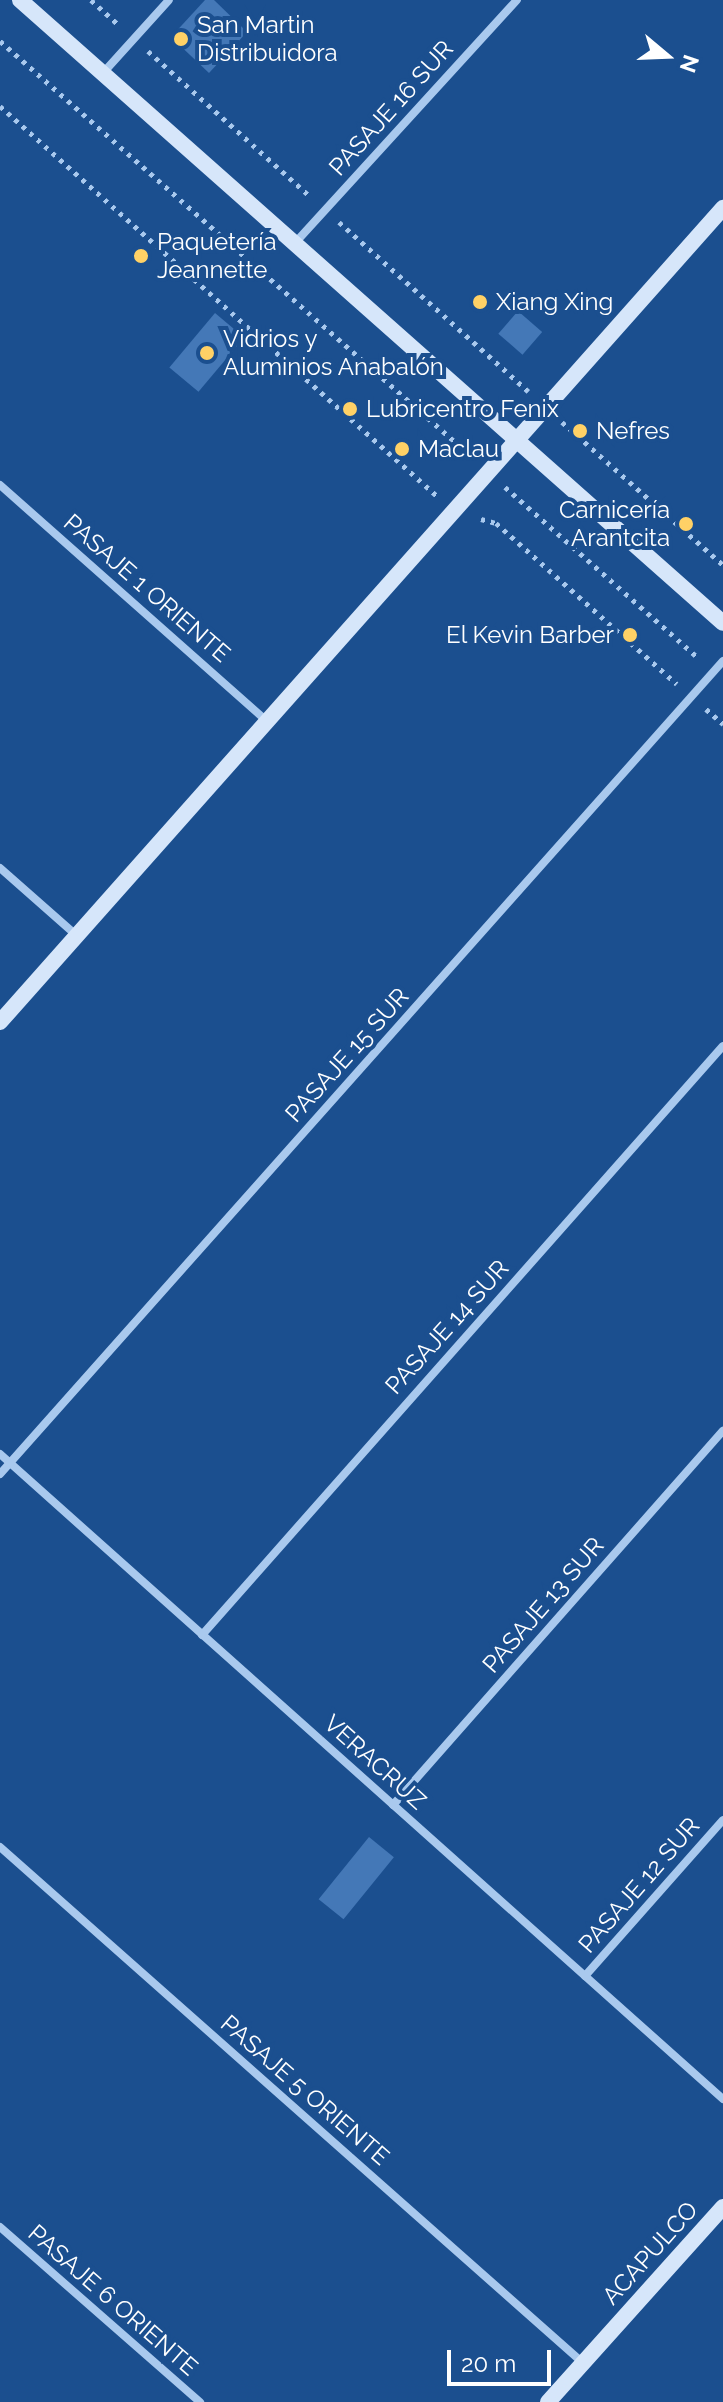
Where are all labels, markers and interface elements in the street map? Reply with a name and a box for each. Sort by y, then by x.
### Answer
place label: San Martin Distribuidora [197,11,338,67]
north arrow [627,16,707,96]
marker: San Martin Distribuidora [172,30,190,48]
street label: PASAJE 16 SUR [323,35,459,181]
text: N [675,52,705,76]
place label: Paquetería Jeannette [157,228,277,284]
marker: Paquetería Jeannette [132,247,150,265]
place label: Xiang Xing [496,288,614,316]
marker: Xiang Xing [471,293,489,311]
place label: Vidrios y Aluminios Anabalón [223,325,444,381]
marker: Vidrios y Aluminios Anabalón [198,344,216,362]
place label: Lubricentro Fenix [366,395,559,423]
marker: Lubricentro Fenix [341,400,359,418]
place label: Nefres [596,417,670,445]
marker: Nefres [571,422,589,440]
place label: Maclau [418,435,499,463]
marker: Maclau [393,440,411,458]
place label: Carnicería Arantcita [559,496,670,552]
street label: PASAJE 1 ORIENTE [58,508,236,668]
marker: Carnicería Arantcita [677,515,695,533]
place label: El Kevin Barber [445,621,614,649]
marker: El Kevin Barber [621,626,639,644]
street label: PASAJE 15 SUR [279,982,415,1128]
street label: PASAJE 14 SUR [379,1254,515,1400]
street label: PASAJE 13 SUR [476,1531,610,1679]
street label: VERACRUZ [318,1709,432,1815]
street label: PASAJE 12 SUR [572,1812,706,1958]
street label: PASAJE 5 ORIENTE [215,2009,395,2171]
street label: ACAPULCO [596,2196,704,2310]
street label: PASAJE 6 ORIENTE [22,2219,204,2381]
scale bar [451,2334,555,2384]
text: 20 m [461,2349,516,2378]

